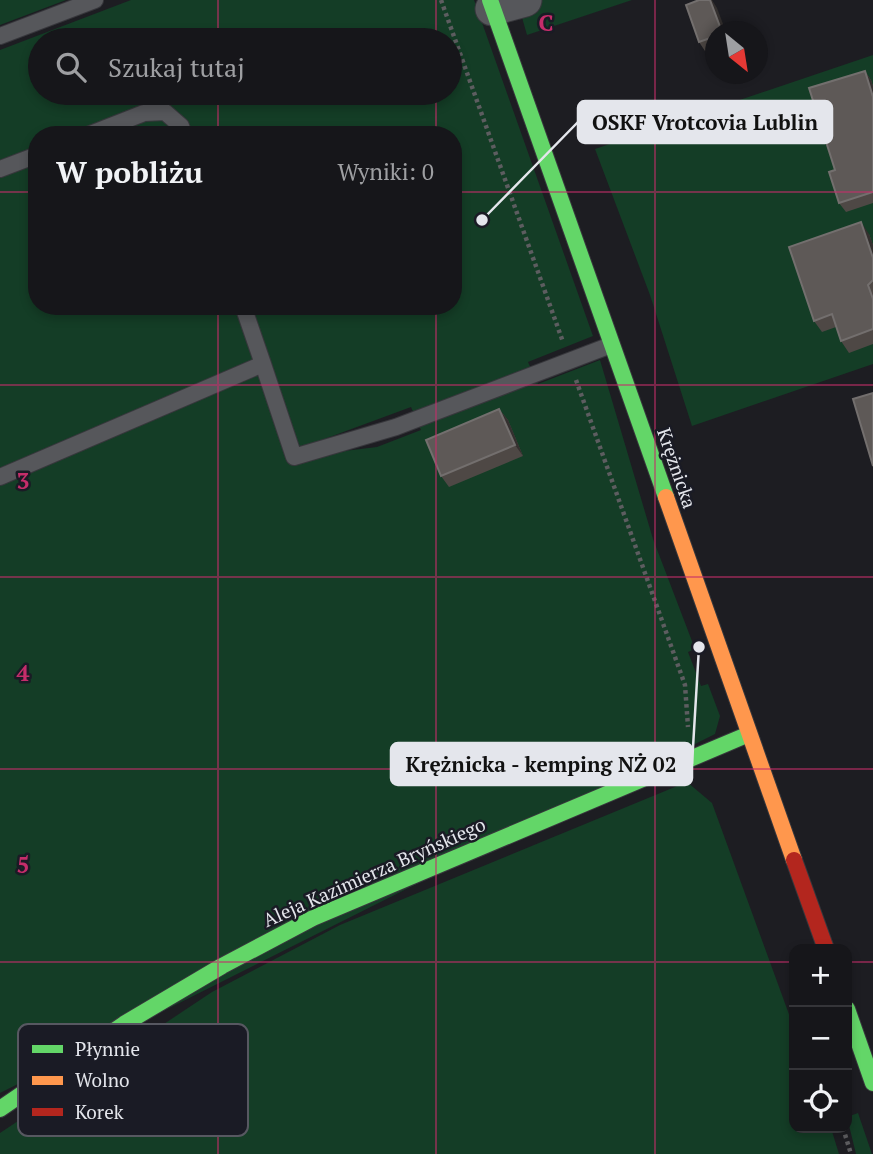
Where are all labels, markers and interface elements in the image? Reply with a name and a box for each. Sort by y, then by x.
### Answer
text: C [539,7,554,38]
north arrow [705,21,768,84]
search box [28,28,462,105]
icon: search [52,48,90,86]
text: Szukaj tutaj [108,50,245,84]
callout: OSKF Vrotcovia Lublin [578,101,832,143]
text: OSKF Vrotcovia Lublin [592,108,818,136]
text: W pobliżu [56,152,203,192]
text: Wyniki: 0 [337,156,434,187]
street label: Krężnicka [652,424,703,512]
text: 3 [17,465,30,496]
text: 4 [17,657,30,688]
callout: Krężnicka - kemping NŻ 02 [391,743,692,785]
text: Krężnicka - kemping NŻ 02 [405,750,677,778]
street label: Aleja Kazimierza Bryńskiego [259,811,489,932]
text: 5 [17,849,30,880]
map controls [789,944,852,1133]
button: + [789,944,852,1007]
button: − [789,1007,852,1070]
legend [18,1024,248,1136]
text: Płynnie [75,1036,140,1061]
text: Wolno [75,1067,130,1092]
button: locate [789,1070,852,1133]
text: Korek [75,1099,124,1124]

